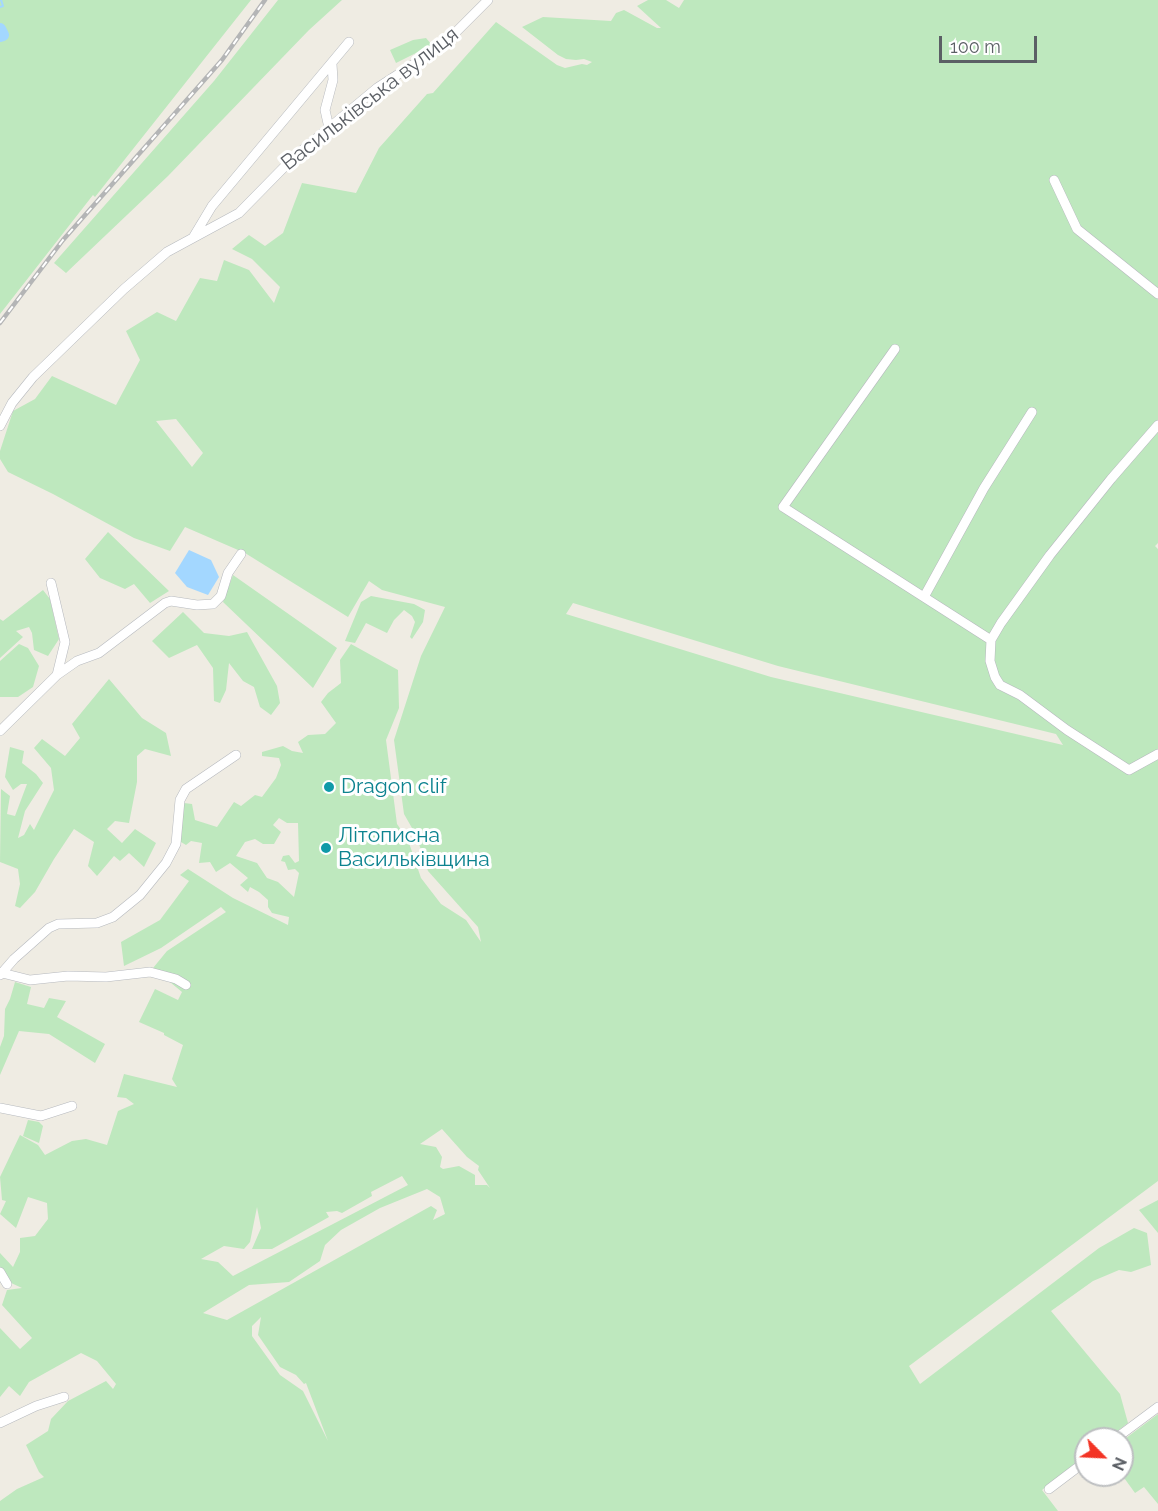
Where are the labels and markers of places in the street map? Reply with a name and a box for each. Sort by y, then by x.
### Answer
place label: Dragon clif [341,774,447,800]
marker: Dragon clif [322,780,336,794]
place label: Літописна Васильківщина [338,823,490,873]
marker: Літописна Васильківщина [319,841,333,855]

